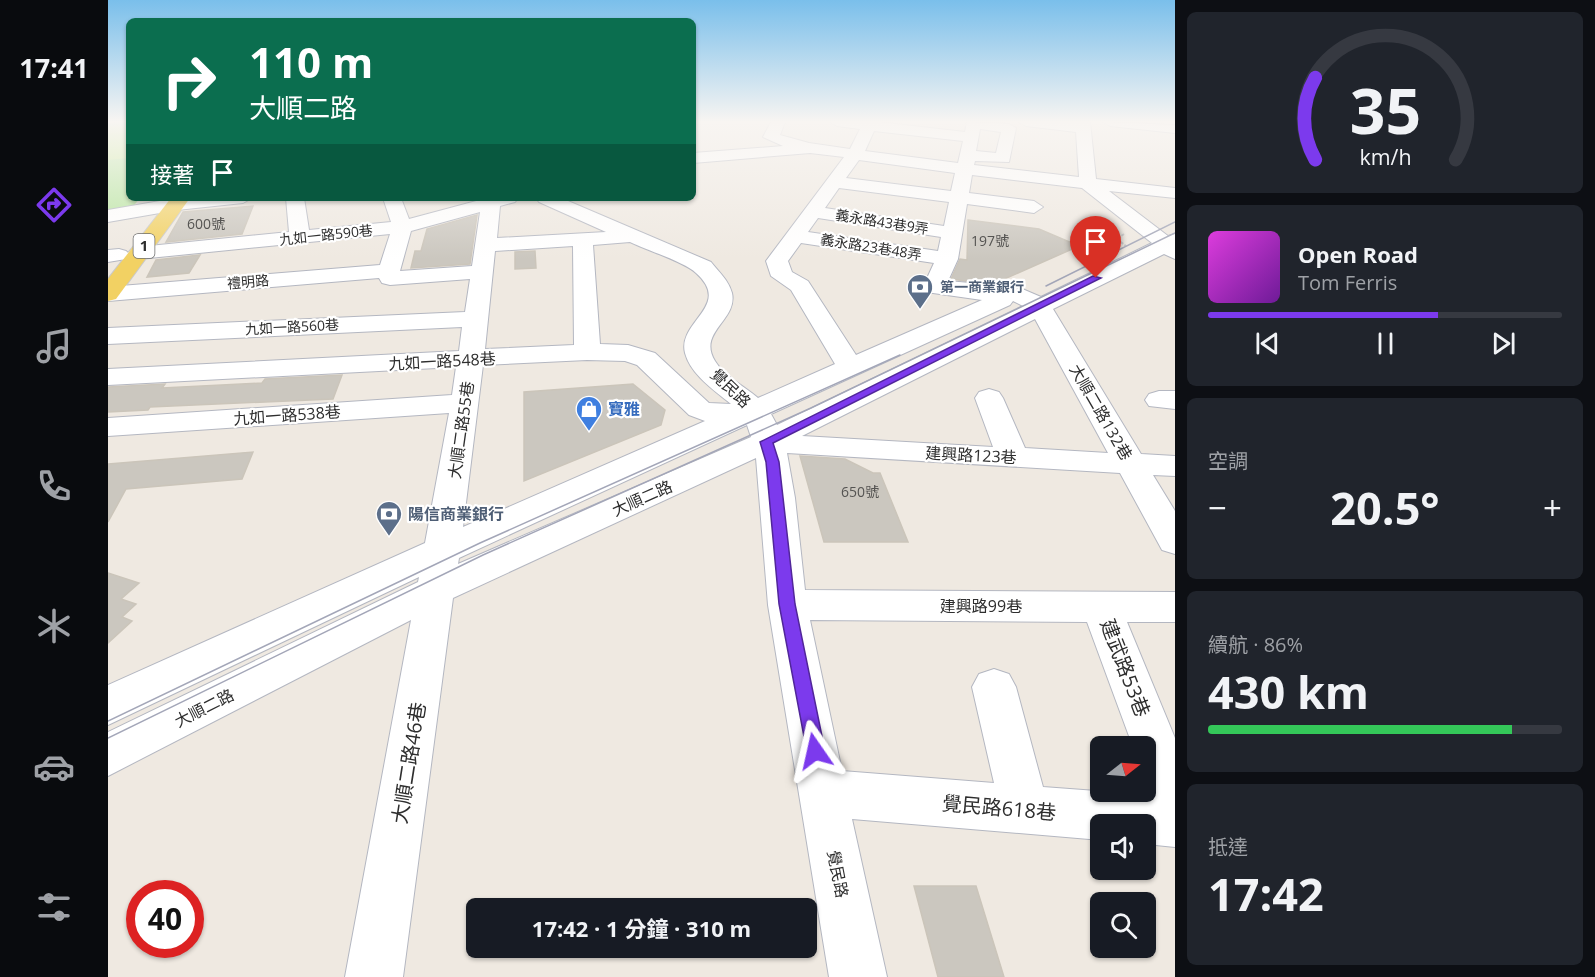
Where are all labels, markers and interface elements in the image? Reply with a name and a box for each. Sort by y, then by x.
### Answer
text: 110 m [249,33,373,90]
icon: right [150,42,228,120]
text: 17:41 [19,49,89,86]
text: 35 [1349,67,1421,152]
text: 大順二路 [249,89,357,126]
text: km/h [1359,142,1411,171]
icon: arrive [206,156,239,189]
text: 接著 [150,159,194,189]
icon: directions [33,184,75,226]
street label: 義永路43巷9弄 [834,205,930,238]
house number: 600號 [187,214,225,233]
pin [1070,216,1121,278]
street label: 九如一路590巷 [278,220,374,249]
icon: arrive [1079,225,1112,258]
street label: 義永路23巷48弄 [819,229,923,264]
house number: 197號 [971,231,1009,250]
road number: 1 [134,234,154,258]
text: Open Road [1298,239,1418,269]
text: Tom Ferris [1298,269,1397,296]
street label: 禮明路 [226,270,270,293]
bank icon: 第一商業銀行 [905,272,935,310]
place label: 第一商業銀行 [940,277,1024,296]
street label: 九如一路560巷 [245,315,339,338]
icon: music [33,325,75,367]
icon: previous [1251,327,1284,360]
icon: pause [1369,327,1402,360]
icon: next [1487,327,1520,360]
street label: 九如一路548巷 [388,347,496,375]
street label: 大順二路132巷 [1065,360,1137,464]
street label: 覺民路 [706,363,756,413]
street label: 大順二路55巷 [443,380,479,480]
shop icon: 寶雅 [574,394,604,432]
place label: 寶雅 [608,398,640,420]
street label: 九如一路538巷 [233,400,341,430]
street label: 建興路123巷 [925,442,1017,468]
text: 空調 [1208,447,1248,474]
icon: phone [33,465,75,507]
street label: 大順二路 [608,475,676,521]
text: 20.5° [1330,477,1440,538]
house number: 650號 [841,482,879,501]
text: − [1208,485,1227,530]
text: + [1543,485,1562,530]
bank icon: 陽信商業銀行 [374,499,404,537]
place label: 陽信商業銀行 [408,503,504,525]
street label: 建興路99巷 [940,595,1022,617]
icon: climate [33,605,75,647]
street label: 建武路53巷 [1094,615,1157,721]
text: 續航 · 86% [1208,631,1303,658]
text: 430 km [1208,661,1369,722]
street label: 大順二路 [170,684,238,732]
street label: 大順二路46巷 [386,700,431,826]
position arrow [783,719,847,783]
north arrow [1090,736,1156,802]
map controls [1090,736,1156,958]
icon: car [33,746,75,788]
street label: 覺民路618巷 [941,789,1057,826]
button: sound [1090,814,1156,880]
text: 抵達 [1208,833,1248,860]
street label: 覺民路 [823,848,853,900]
text: 17:42 [1208,863,1324,924]
speed limit sign: 40 [126,880,204,958]
icon: filters [33,886,75,928]
button: search [1090,892,1156,958]
text: 17:42 · 1 分鐘 · 310 m [532,913,751,943]

